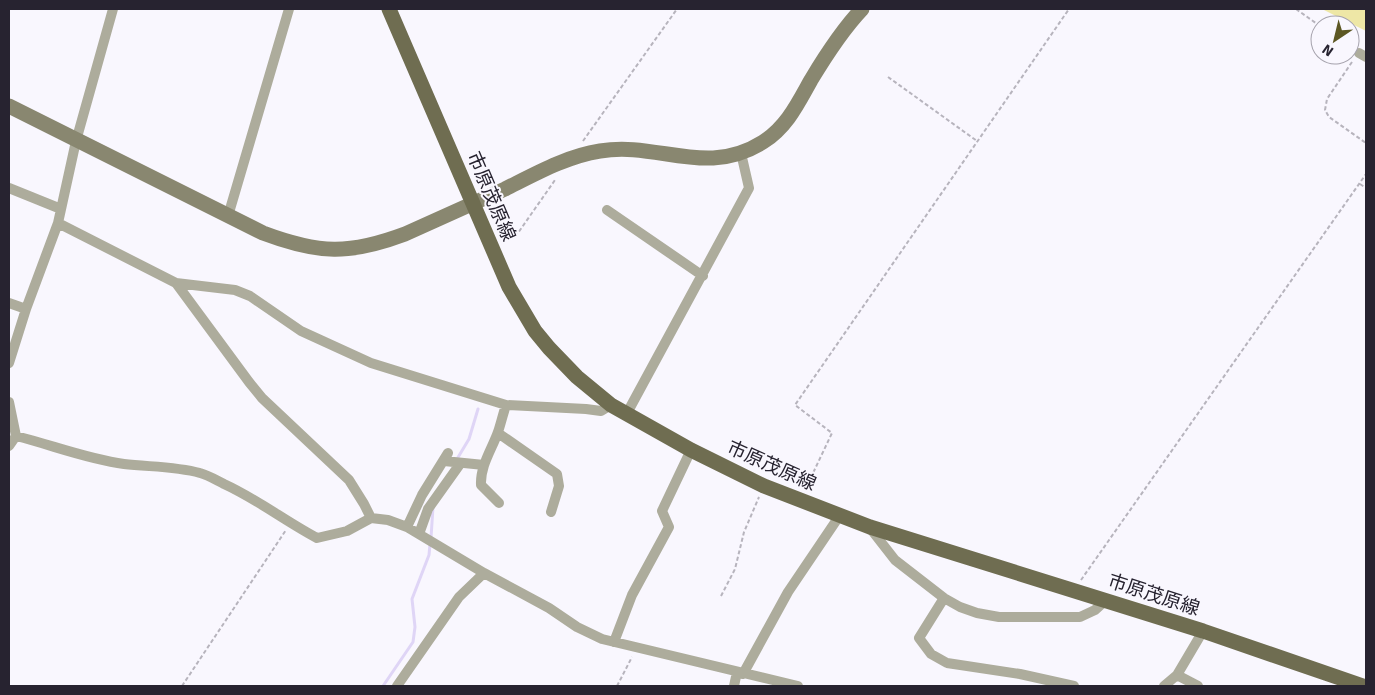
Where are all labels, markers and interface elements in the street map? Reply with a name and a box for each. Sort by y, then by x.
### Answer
north arrow [1310,15,1360,65]
text: N [1319,40,1337,60]
street label: 市原茂原線 [461,148,521,245]
street label: 市原茂原線 [723,436,820,496]
street label: 市原茂原線 [1105,569,1203,621]

